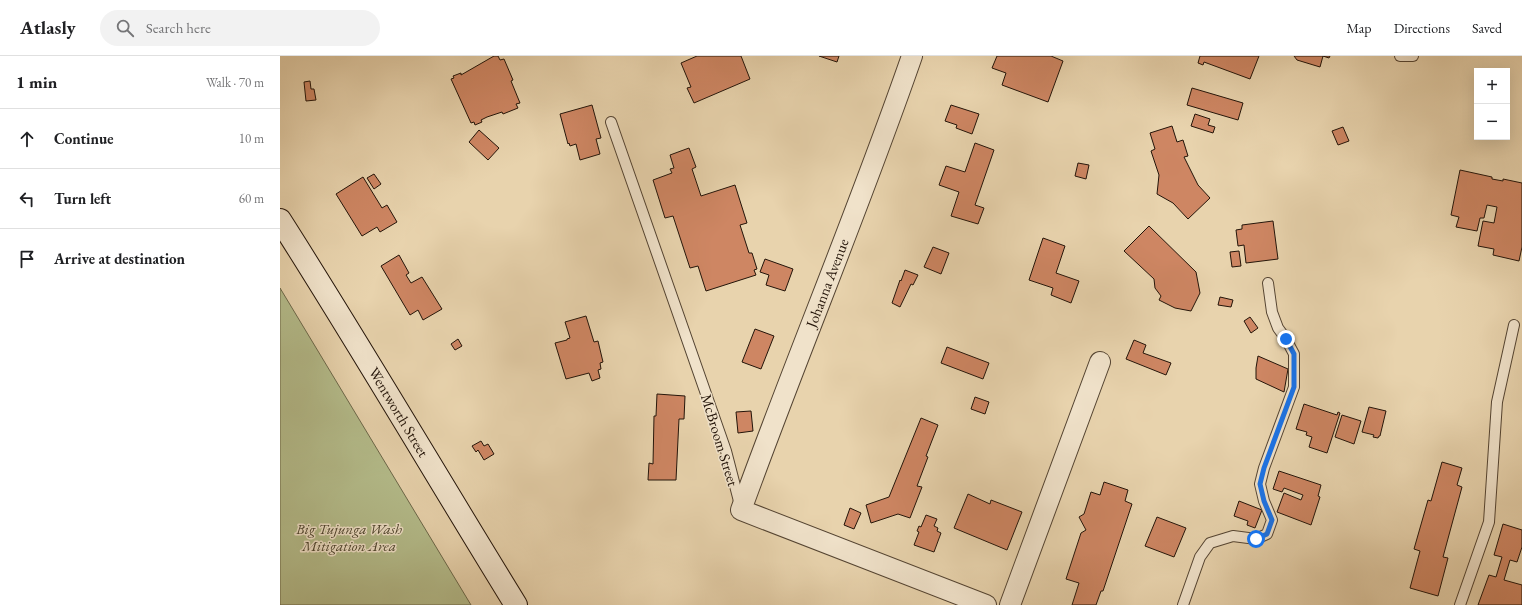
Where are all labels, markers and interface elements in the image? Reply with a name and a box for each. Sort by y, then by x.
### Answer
search box [100,10,380,46]
text: Atlasly [20,15,76,40]
icon: search [114,17,136,39]
text: Search here [146,18,211,37]
text: Map [1346,19,1372,37]
text: Directions [1394,19,1450,37]
text: Saved [1472,19,1502,37]
map controls [1474,68,1510,140]
button: + [1474,68,1510,104]
text: 1 min [16,71,57,93]
text: Walk · 70 m [206,74,264,91]
button: − [1474,104,1510,140]
icon: ahead [16,128,38,150]
text: Continue [54,129,114,148]
text: 10 m [239,130,264,147]
icon: left [16,188,38,210]
text: Turn left [54,189,111,208]
text: 60 m [239,190,264,207]
street label: Johanna Avenue [801,236,853,332]
icon: arrive [16,248,38,270]
text: Arrive at destination [54,249,185,268]
route end [1277,330,1295,348]
street label: Wentworth Street [365,364,433,461]
street label: McBroom Street [697,391,743,489]
park label: Big Tujunga Wash Mitigation Area [295,519,403,555]
route start [1247,530,1265,548]

